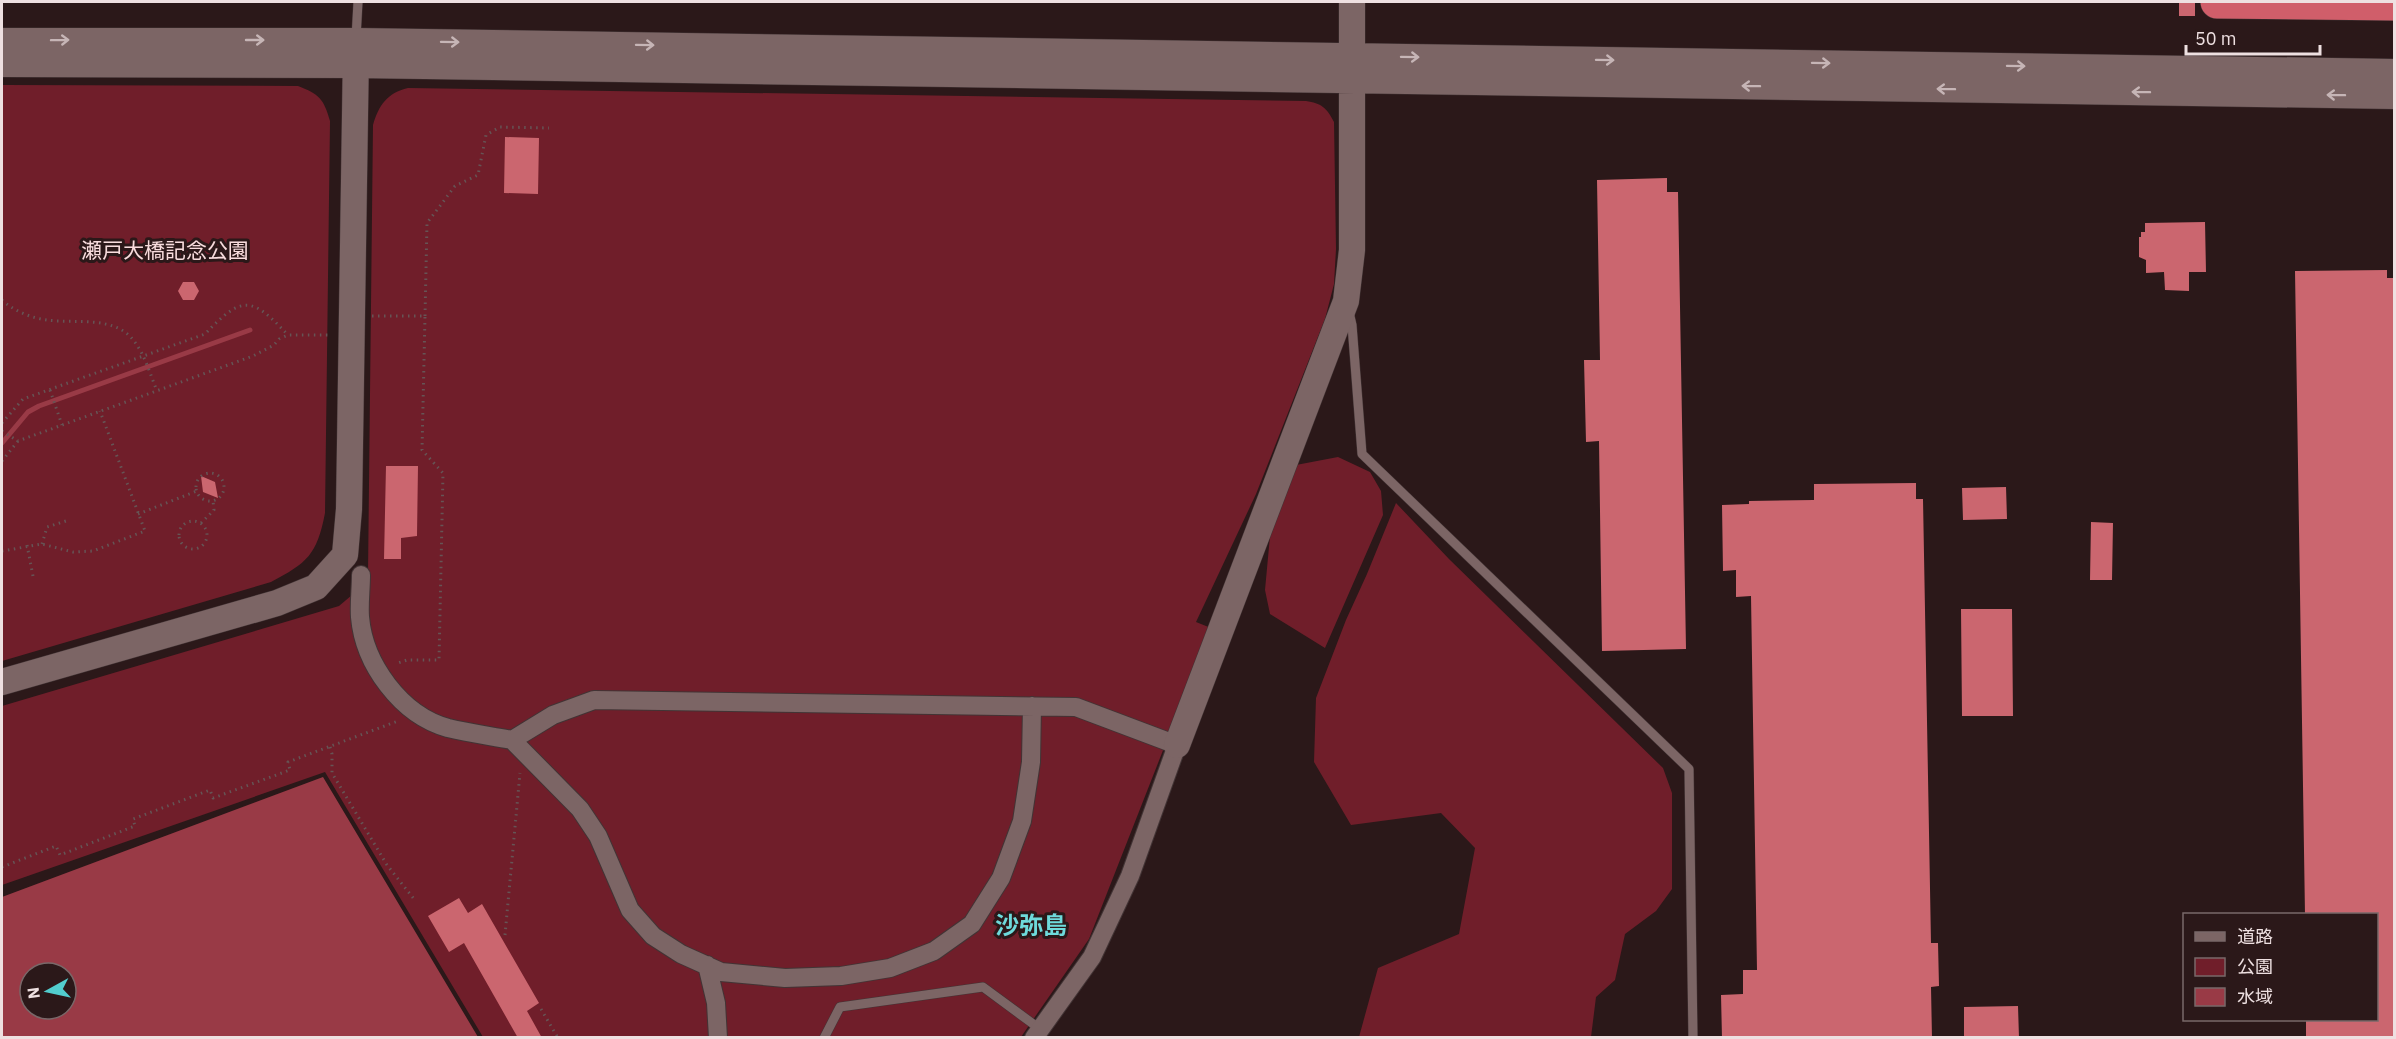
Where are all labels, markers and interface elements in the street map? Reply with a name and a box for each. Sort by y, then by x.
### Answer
scale bar [2186,18,2320,56]
text: 50 m [2195,27,2237,50]
one-way arrow [49,34,69,46]
one-way arrow [244,34,264,46]
one-way arrow [439,36,459,48]
one-way arrow [634,39,654,51]
one-way arrow [1400,51,1420,63]
one-way arrow [1595,54,1615,66]
one-way arrow [1811,58,1831,69]
one-way arrow [2006,60,2026,72]
one-way arrow [1742,80,1762,92]
one-way arrow [1937,83,1957,95]
one-way arrow [2132,86,2152,98]
one-way arrow [2327,89,2347,100]
park label: 瀬戸大橋記念公園 [81,236,249,264]
district label: 沙弥島 [995,909,1067,941]
legend [2183,913,2378,1021]
text: 道路 [2237,925,2273,948]
text: 公園 [2237,955,2273,978]
north arrow [18,961,78,1021]
text: 水域 [2237,985,2273,1008]
text: N [22,986,44,1000]

